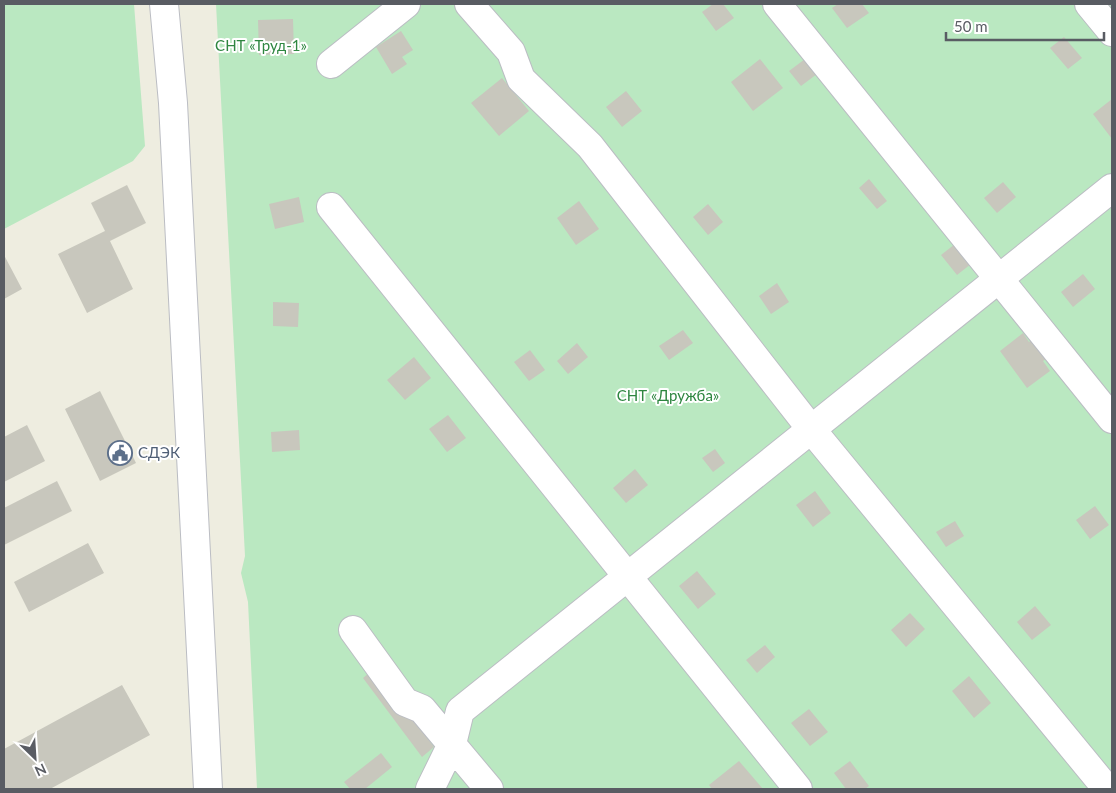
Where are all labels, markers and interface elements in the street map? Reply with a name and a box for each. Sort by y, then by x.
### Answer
scale bar [946,10,1104,42]
text: 50 m [954,17,988,35]
park label: СНТ «Труд-1» [215,36,307,54]
park label: СНТ «Дружба» [617,386,719,404]
public building icon: СДЭК [107,440,133,466]
place label: СДЭК [138,443,180,461]
north arrow [10,733,60,783]
text: N [32,760,49,780]

